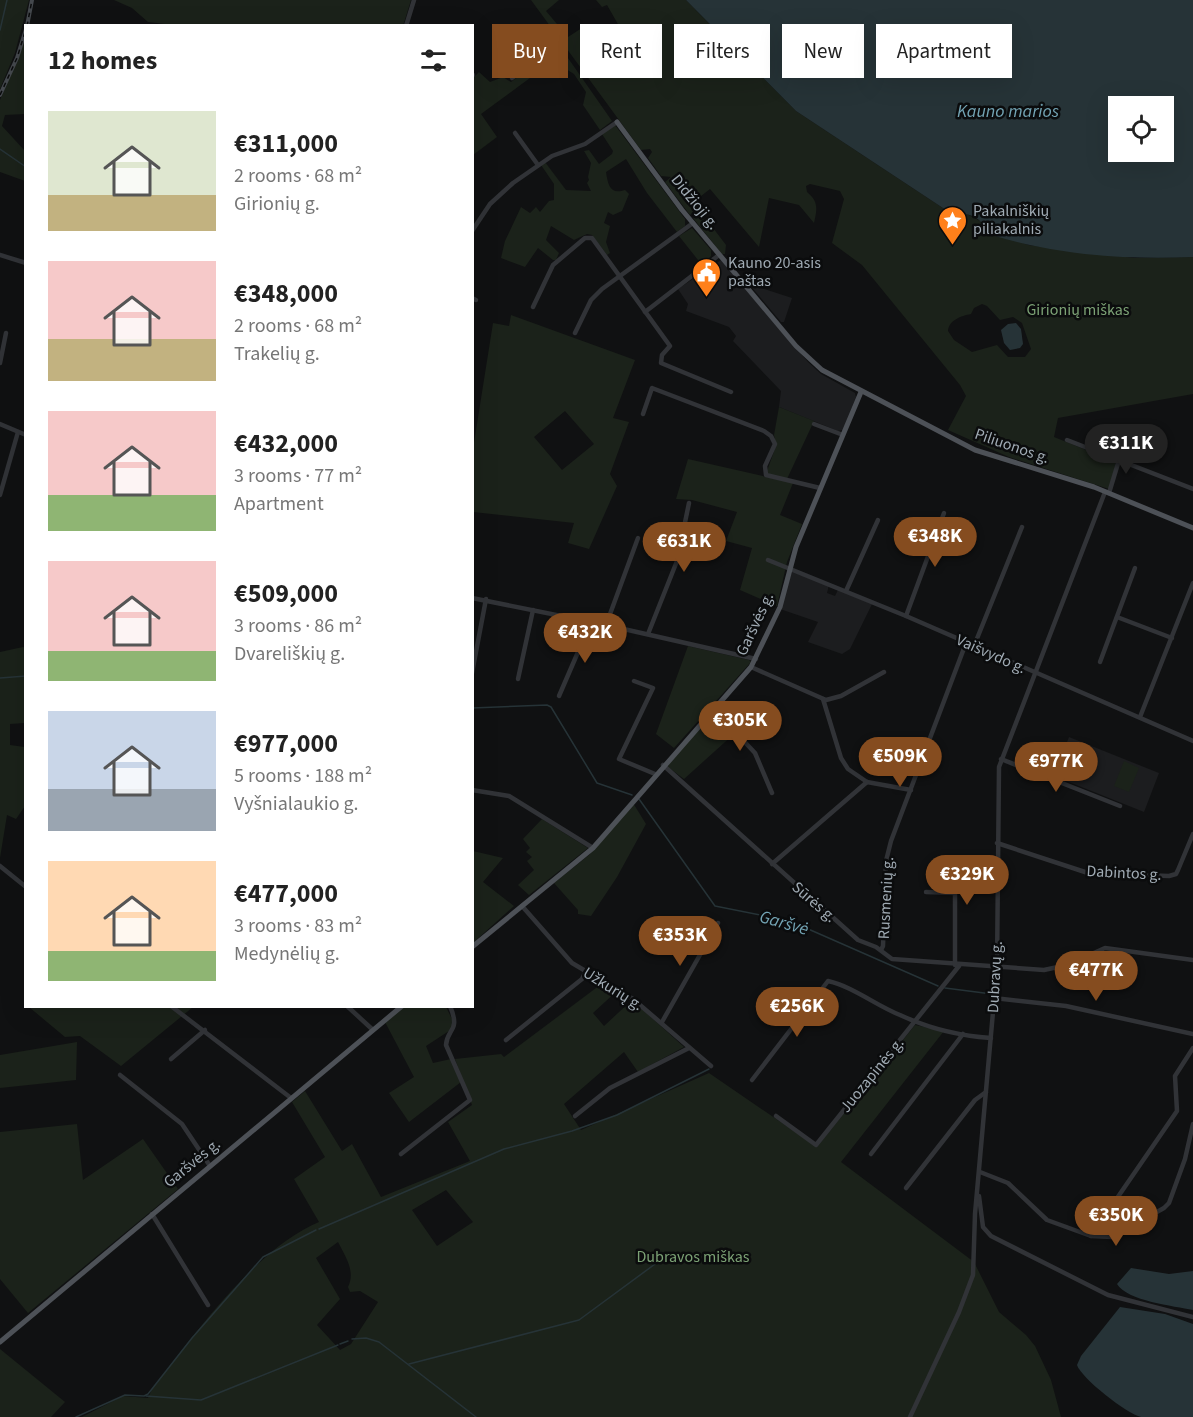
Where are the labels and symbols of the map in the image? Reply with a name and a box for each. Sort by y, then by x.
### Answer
water label: Kauno marios [957,99,1059,124]
street label: Didžioji g. [666,170,724,234]
place label: Pakalniškių piliakalnis [973,200,1050,240]
place icon: Pakalniškių piliakalnis [936,204,968,246]
place label: Kauno 20-asis paštas [728,252,821,292]
public building icon: Kauno 20-asis paštas [691,256,723,298]
park label: Girionių miškas [1027,299,1130,321]
street label: Piliuonos g. [972,423,1052,469]
pin: €311K [1084,424,1168,475]
pin: €348K [893,517,977,568]
pin: €631K [642,522,726,573]
street label: Garšvės g. [731,589,779,659]
pin: €432K [543,613,627,664]
street label: Vaišvydo g. [953,629,1029,679]
pin: €305K [698,701,782,752]
pin: €509K [858,737,942,788]
pin: €977K [1014,742,1098,793]
pin: €329K [925,855,1009,906]
street label: Rusmenių g. [873,856,899,940]
street label: Dabintos g. [1086,860,1162,886]
street label: Sūrės g. [787,876,841,928]
water label: Garšvė [756,904,812,942]
pin: €353K [638,916,722,967]
street label: Dubravų g. [982,940,1008,1014]
pin: €477K [1054,951,1138,1002]
street label: Užkurių g. [579,962,647,1016]
pin: €256K [755,987,839,1038]
street label: Juozapinės g. [835,1033,909,1117]
street label: Garšvės g. [159,1133,225,1193]
pin: €350K [1074,1196,1158,1247]
park label: Dubravos miškas [636,1246,750,1268]

